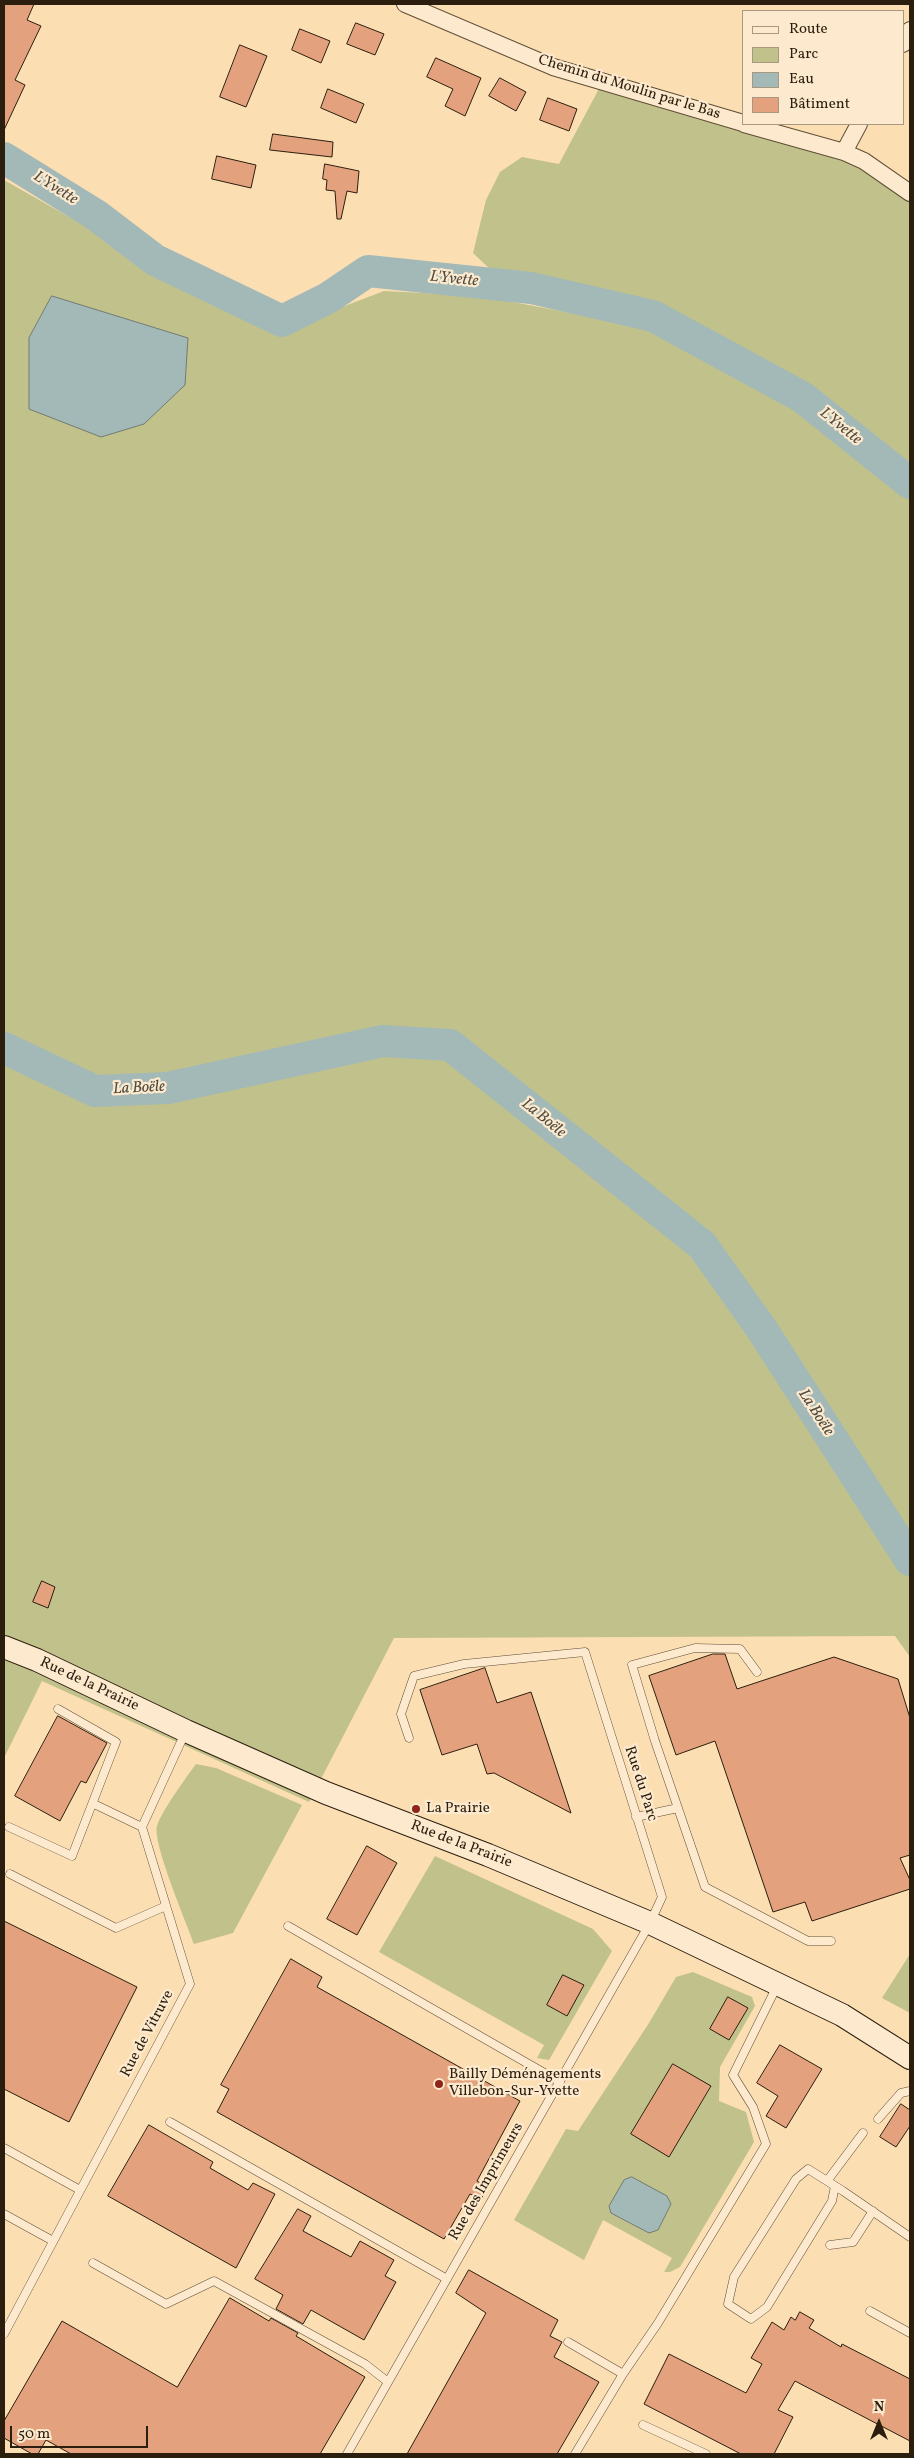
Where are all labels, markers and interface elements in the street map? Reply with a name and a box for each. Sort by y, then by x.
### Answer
legend [742,10,904,125]
text: Route [789,19,828,40]
text: Parc [789,44,818,65]
street label: Chemin du Moulin par le Bas [536,52,722,124]
text: Eau [789,69,814,90]
text: Bâtiment [789,94,850,115]
water label: L'Yvette [29,168,81,210]
water label: L'Yvette [429,268,479,292]
water label: L'Yvette [815,404,865,450]
water label: La Boële [113,1078,165,1100]
water label: La Boële [517,1095,569,1143]
water label: La Boële [793,1386,837,1440]
street label: Rue de la Prairie [37,1654,141,1716]
street label: Rue du Parc [619,1744,661,1824]
place label: La Prairie [426,1800,490,1818]
marker: La Prairie [410,1803,422,1815]
street label: Rue de la Prairie [408,1817,514,1873]
street label: Rue de Vitruve [118,1987,178,2081]
place label: Bailly Déménagements Villebon-Sur-Yvette [449,2066,601,2101]
marker: Bailly Déménagements Villebon-Sur-Yvette [433,2078,445,2090]
street label: Rue des Imprimeurs [446,2120,528,2244]
north arrow [854,2398,904,2448]
text: N [874,2398,884,2417]
scale bar [12,2416,150,2448]
text: 50 m [18,2424,50,2445]

